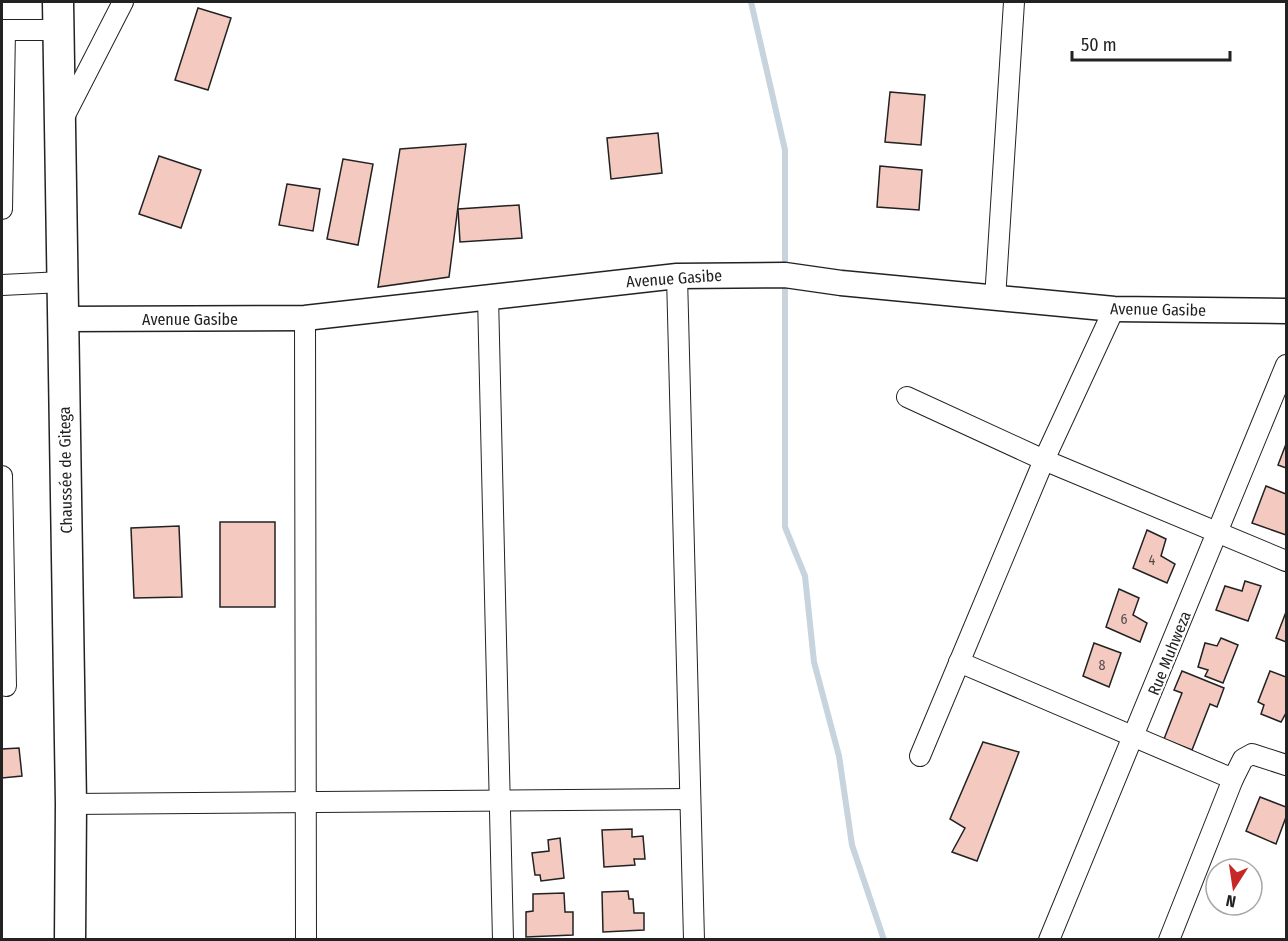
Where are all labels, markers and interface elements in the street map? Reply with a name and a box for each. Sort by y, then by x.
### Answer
scale bar [1072,24,1230,62]
text: 50 m [1081,34,1117,56]
street label: Avenue Gasibe [625,266,723,291]
street label: Avenue Gasibe [1110,299,1206,320]
street label: Avenue Gasibe [142,310,238,329]
street label: Chaussée de Gitega [55,406,76,534]
house number: 4 [1149,552,1156,569]
street label: Rue Muhweza [1144,608,1195,698]
house number: 6 [1121,611,1128,628]
house number: 8 [1099,657,1106,674]
north arrow [1204,857,1264,917]
text: N [1224,891,1238,911]

